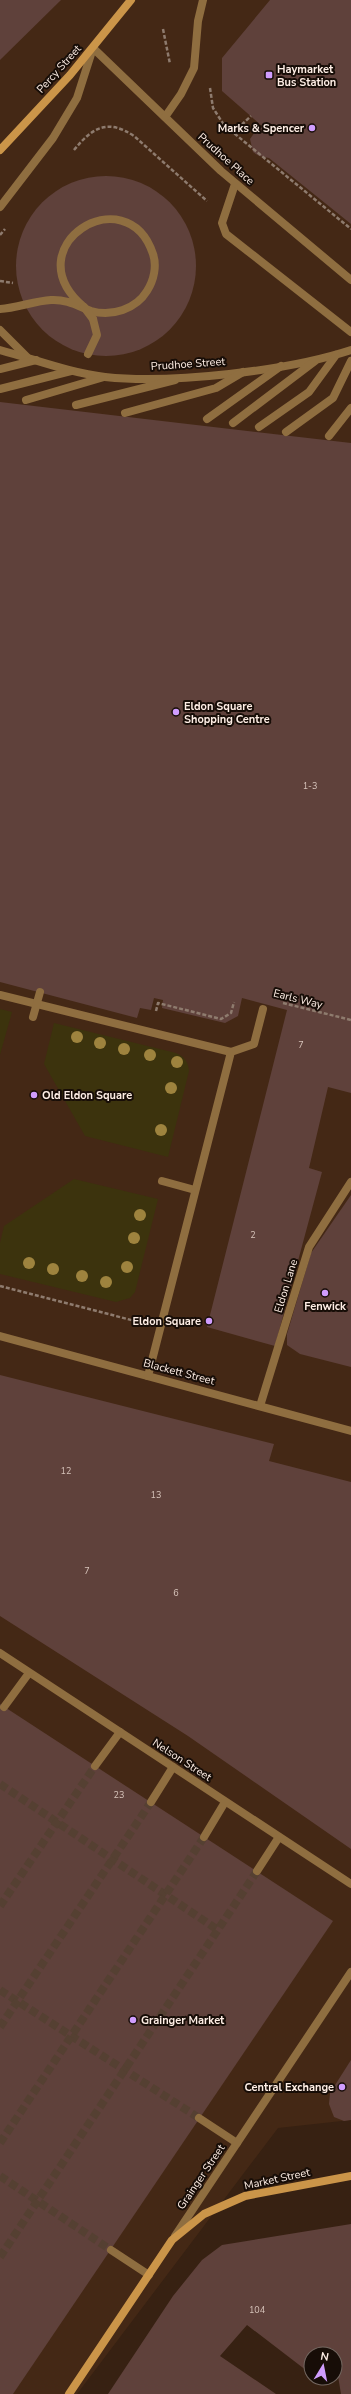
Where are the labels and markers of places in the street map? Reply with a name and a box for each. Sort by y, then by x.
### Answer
place label: Haymarket Bus Station [277,62,336,90]
marker: Haymarket Bus Station [264,70,274,80]
place label: Marks & Spencer [218,121,305,136]
marker: Marks & Spencer [307,123,317,133]
place label: Eldon Square Shopping Centre [184,699,270,727]
marker: Eldon Square Shopping Centre [171,707,181,717]
place label: Old Eldon Square [42,1088,132,1103]
marker: Old Eldon Square [29,1090,39,1100]
marker: Fenwick [320,1288,330,1298]
place label: Fenwick [304,1299,347,1314]
place label: Eldon Square [133,1314,201,1329]
marker: Eldon Square [204,1316,214,1326]
place label: Grainger Market [141,2013,225,2028]
marker: Grainger Market [128,2015,138,2025]
place label: Central Exchange [244,2080,334,2095]
marker: Central Exchange [337,2082,347,2092]

